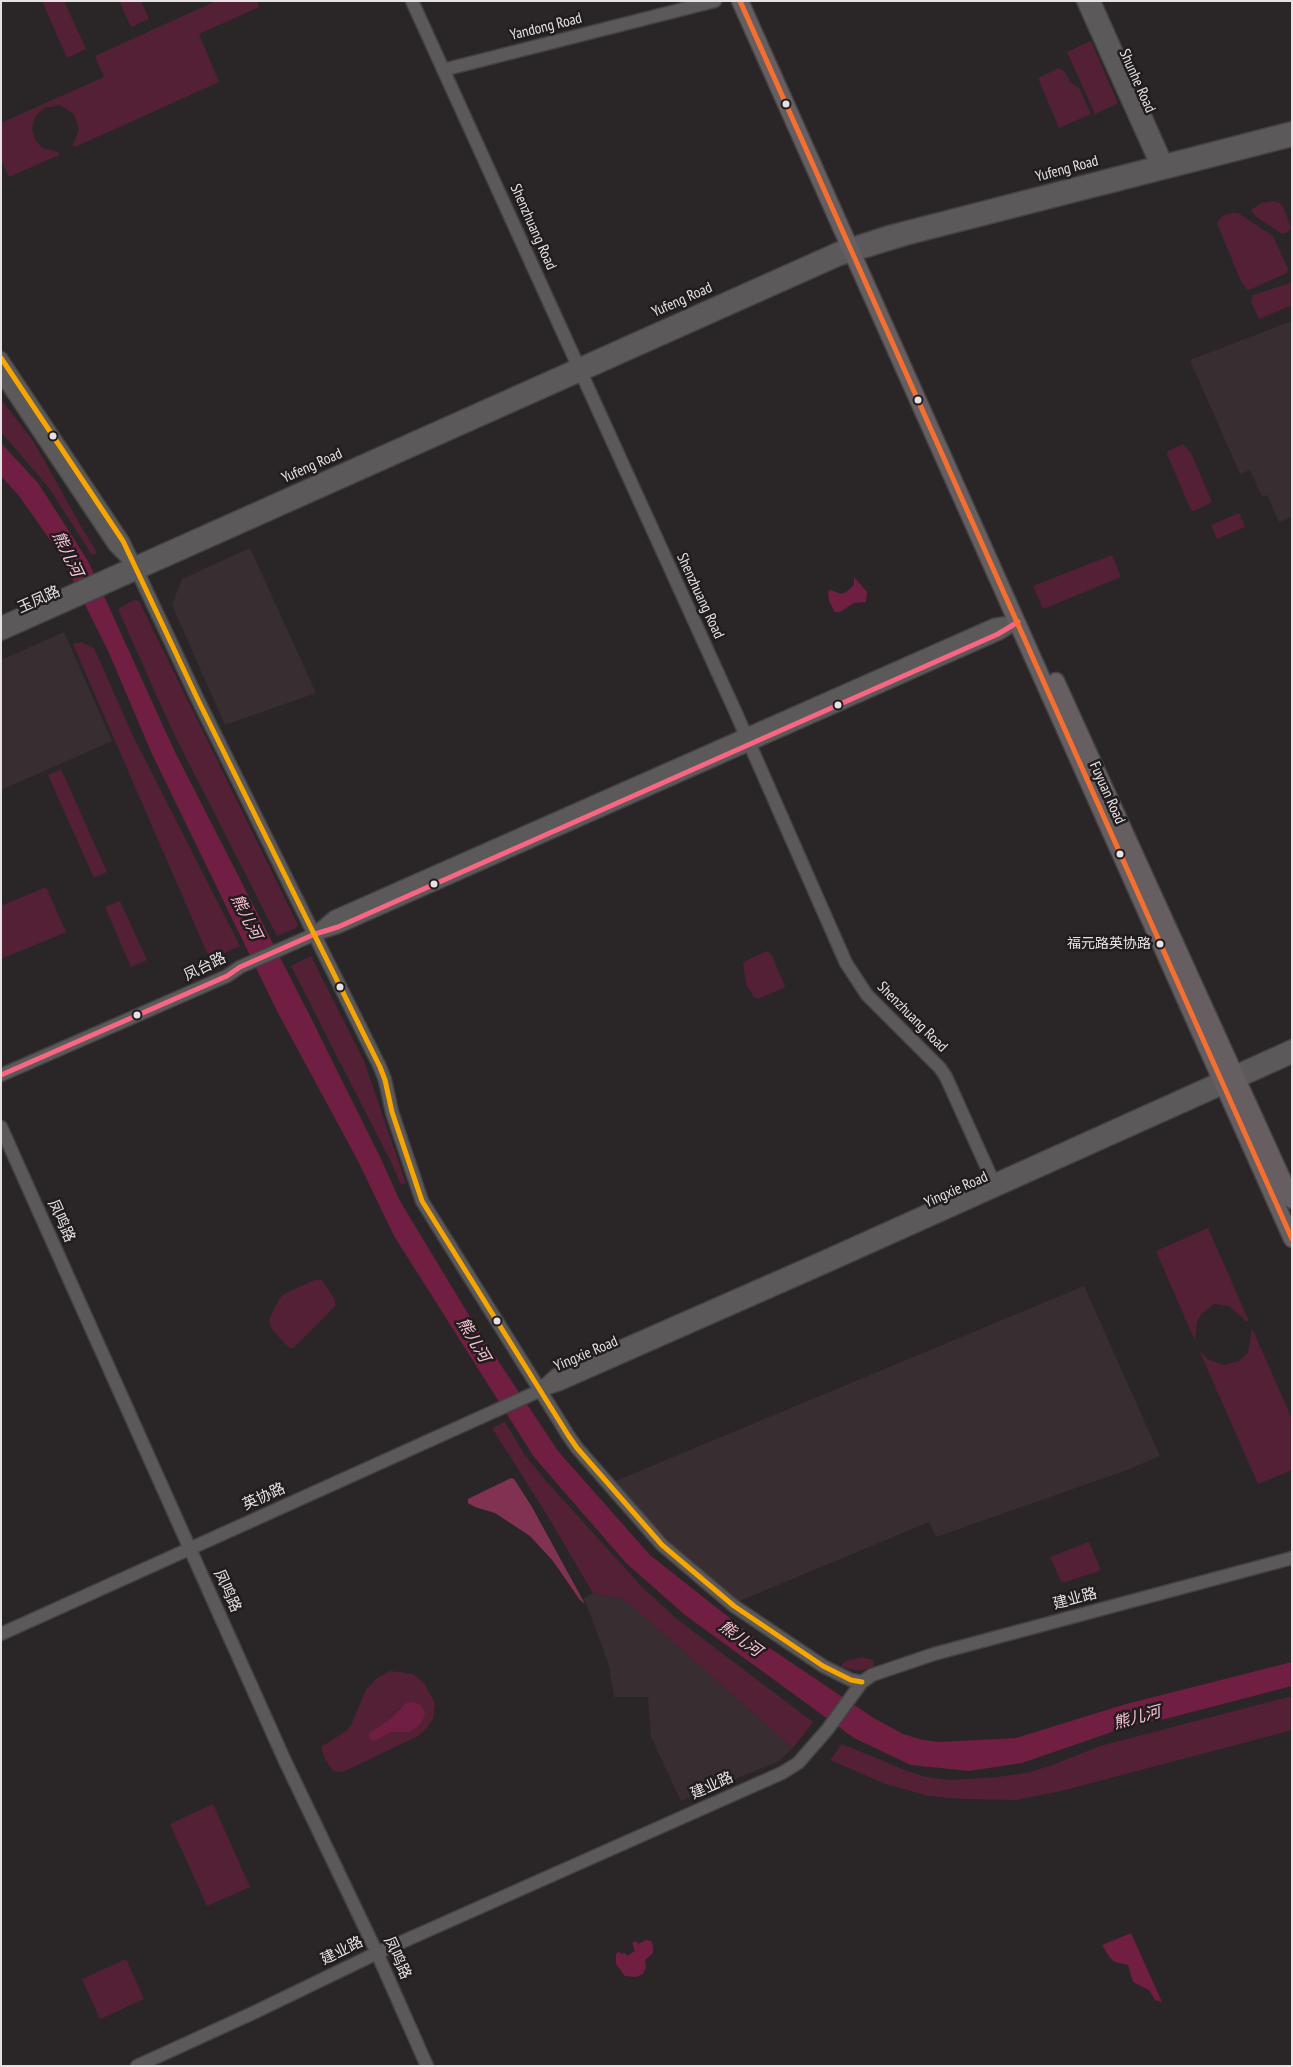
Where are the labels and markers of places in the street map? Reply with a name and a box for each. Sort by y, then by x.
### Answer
unlabelled marker [781,99,791,109]
unlabelled marker [913,395,923,405]
unlabelled marker [48,431,58,441]
unlabelled marker [833,700,843,710]
unlabelled marker [1115,849,1125,859]
unlabelled marker [429,879,439,889]
place label: 福元路英协路 [1067,936,1151,952]
marker: 福元路英协路 [1155,939,1165,949]
unlabelled marker [335,982,345,992]
unlabelled marker [132,1010,142,1020]
unlabelled marker [492,1316,502,1326]

